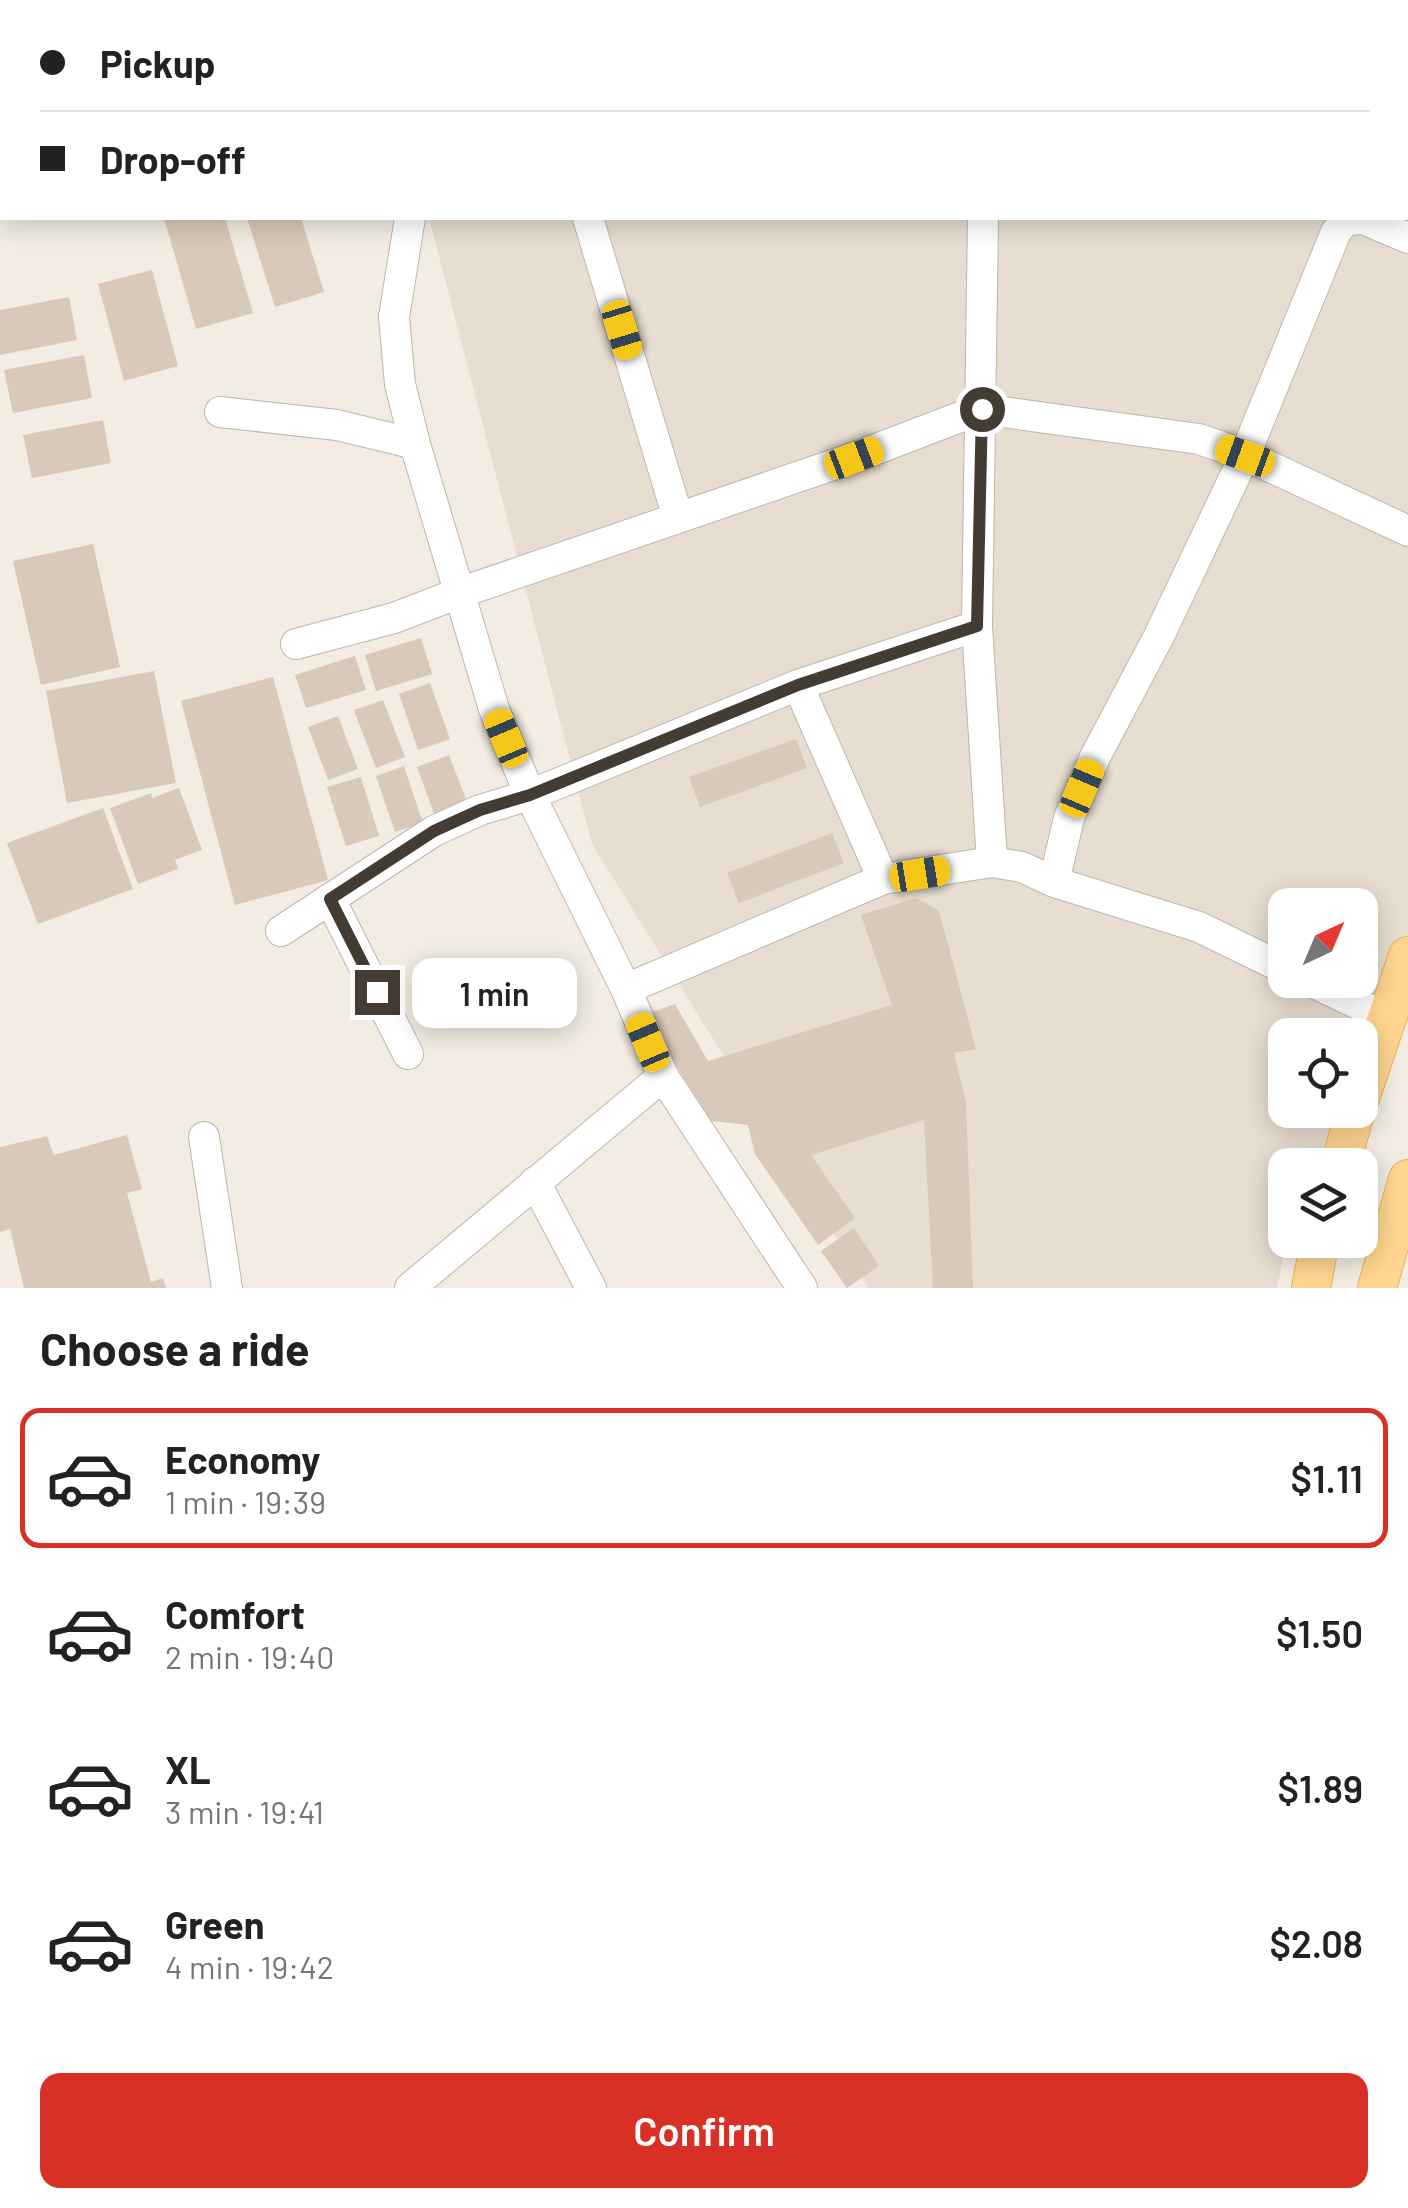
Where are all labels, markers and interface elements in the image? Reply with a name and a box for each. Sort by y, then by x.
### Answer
text: Pickup [100,40,215,86]
text: Drop-off [100,136,246,182]
car [599,297,645,363]
route start [960,387,1005,432]
car [1212,432,1278,480]
car [821,433,887,483]
car [480,705,532,771]
car [1056,755,1108,821]
car [888,854,952,894]
north arrow [1268,888,1378,998]
map controls [1268,888,1378,1258]
callout: 1 min [412,957,577,1027]
route end [355,970,400,1015]
text: 1 min [460,974,529,1012]
car [622,1009,674,1075]
button: locate [1268,1018,1378,1128]
button: layers [1268,1148,1378,1258]
text: Choose a ride [40,1321,310,1375]
icon: car [45,1433,135,1523]
text: Economy [165,1436,320,1482]
text: $1.11 [1291,1455,1363,1501]
text: 1 min · 19:39 [165,1482,326,1520]
icon: car [45,1588,135,1678]
text: Comfort [165,1591,305,1637]
text: $1.50 [1276,1610,1363,1656]
text: 2 min · 19:40 [165,1637,334,1675]
icon: car [45,1743,135,1833]
text: XL [165,1746,211,1792]
text: $1.89 [1277,1765,1363,1811]
text: 3 min · 19:41 [165,1792,324,1830]
icon: car [45,1898,135,1988]
text: Green [165,1901,265,1947]
text: $2.08 [1269,1920,1363,1966]
text: 4 min · 19:42 [165,1947,334,1985]
button: Confirm [40,2073,1368,2188]

